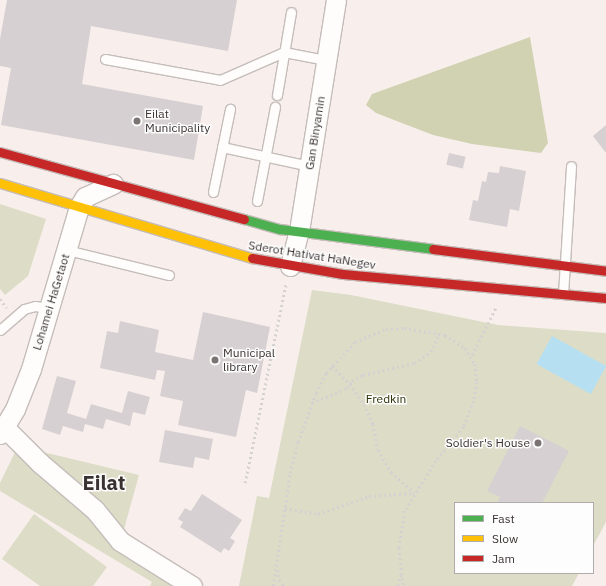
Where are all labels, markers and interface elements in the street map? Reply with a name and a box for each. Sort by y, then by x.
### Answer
street label: Gan Binyamin [302,95,328,171]
place label: Eilat Municipality [145,107,210,135]
marker: Eilat Municipality [132,116,142,126]
street label: Sderot Hativat HaNegev [247,238,377,272]
street label: Lohamei HaGetaot [29,252,73,352]
place label: Municipal library [223,346,275,374]
marker: Municipal library [210,355,220,365]
park label: Fredkin [366,392,406,406]
place label: Soldier's House [446,436,530,450]
marker: Soldier's House [533,438,543,448]
district label: Eilat [83,470,125,494]
legend [454,502,594,574]
text: Fast [492,511,515,526]
text: Slow [492,531,518,546]
text: Jam [492,551,515,566]

